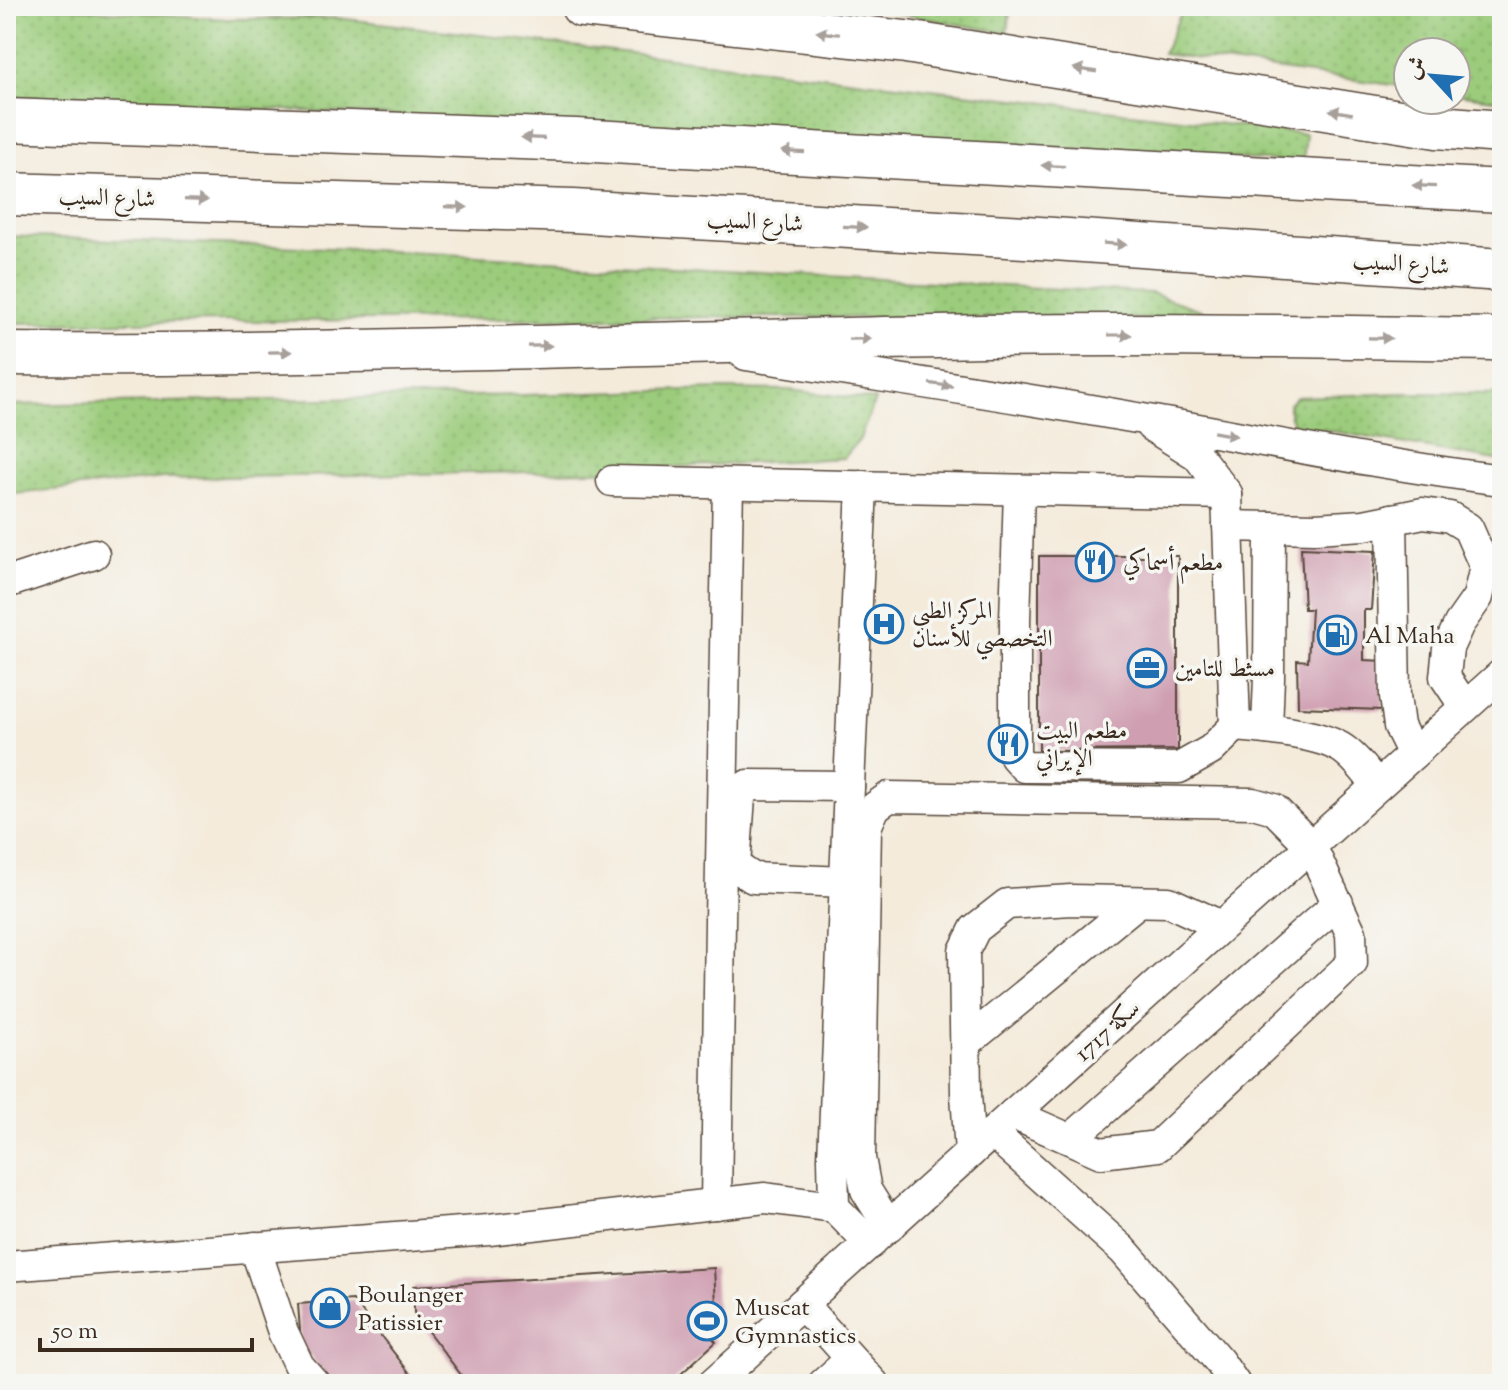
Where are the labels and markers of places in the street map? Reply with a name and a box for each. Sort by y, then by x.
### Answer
restaurant icon: مطعم أسماكي [1074,541,1116,583]
place label: مطعم أسماكي [1123,545,1223,584]
place label: المركز الطبي التخصصي للأسنان [912,595,1053,660]
hospital icon: المركز الطبي التخصصي للأسنان [863,603,905,645]
fuel station icon: Al Maha [1316,614,1358,656]
place label: Al Maha [1365,620,1455,654]
office icon: مسثط للتامين [1126,647,1168,689]
place label: مسثط للتامين [1175,653,1275,687]
place label: مطعم البيت الإيراني [1036,715,1127,777]
restaurant icon: مطعم البيت الإيراني [987,723,1029,765]
place label: Boulanger Patissier [358,1279,464,1341]
shop icon: Boulanger Patissier [309,1287,351,1329]
place label: Muscat Gymnastics [735,1292,856,1354]
sports icon: Muscat Gymnastics [686,1300,728,1342]

